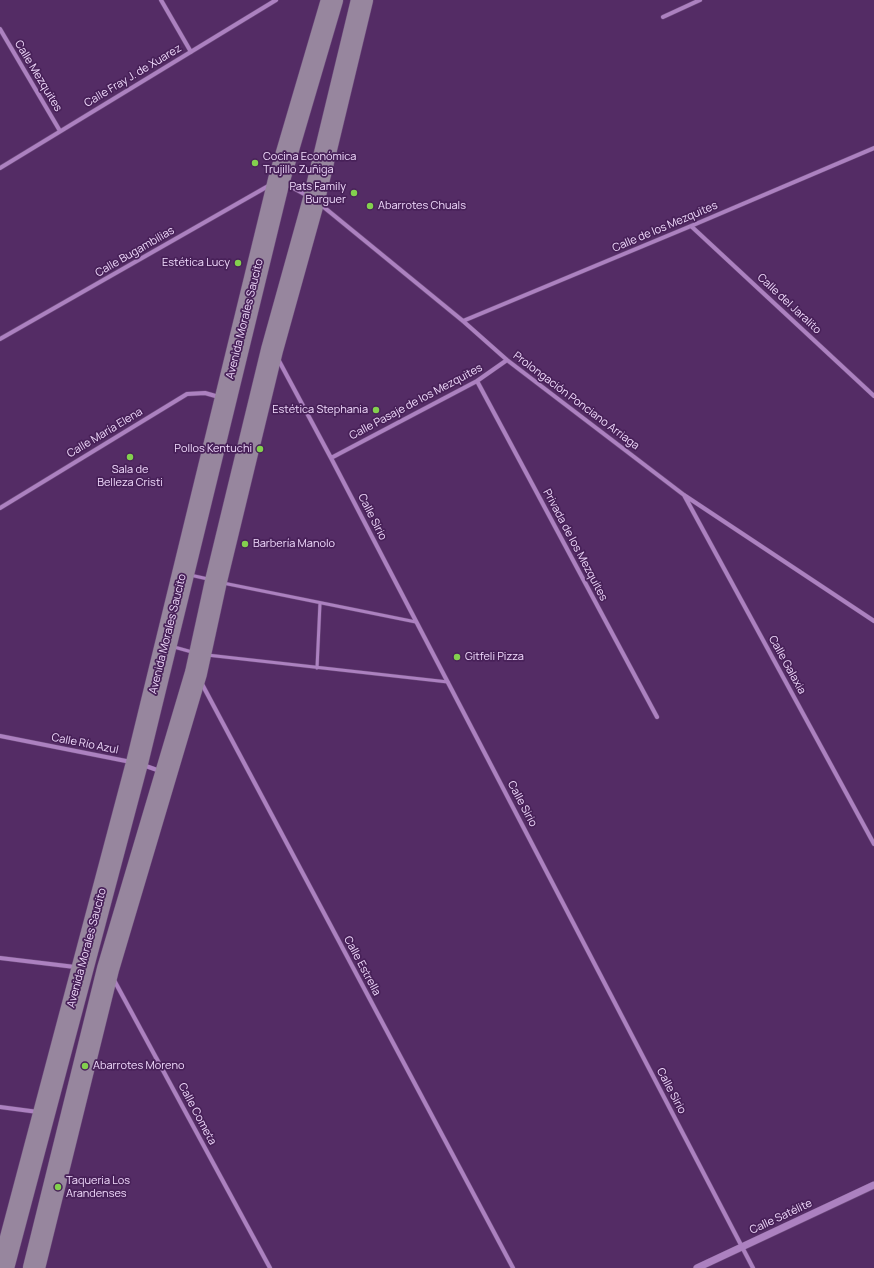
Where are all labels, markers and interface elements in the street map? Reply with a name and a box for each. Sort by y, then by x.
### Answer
street label: Calle Mezquites [12,38,64,114]
street label: Calle Fray J. de Xuarez [82,42,184,110]
place label: Cocina Económica Trujillo Zuñiga [263,150,356,176]
marker: Cocina Económica Trujillo Zuñiga [250,158,260,168]
place label: Pats Family Burguer [289,180,346,206]
marker: Pats Family Burguer [349,188,359,198]
place label: Abarrotes Chuals [378,199,466,213]
street label: Calle de los Mezquites [610,199,720,255]
marker: Abarrotes Chuals [365,201,375,211]
street label: Calle Bugambilias [93,224,177,280]
place label: Estética Lucy [162,256,230,270]
street label: Avenida Morales Saucito [224,258,266,380]
marker: Estética Lucy [233,258,243,268]
street label: Calle del Jaralito [754,271,824,337]
street label: Prolongación Ponciano Arriaga [510,349,642,453]
street label: Calle Pasaje de los Mezquites [347,361,485,443]
place label: Estética Stephania [272,403,368,417]
street label: Calle María Elena [65,405,145,461]
marker: Estética Stephania [371,405,381,415]
place label: Pollos Kentuchi [174,442,252,456]
marker: Pollos Kentuchi [255,444,265,454]
marker: Sala de Belleza Cristi [125,452,135,462]
place label: Sala de Belleza Cristi [97,463,163,489]
street label: Privada de los Mezquites [540,487,610,603]
street label: Calle Sirio [355,492,389,542]
place label: Barbería Manolo [253,537,335,551]
marker: Barbería Manolo [240,539,250,549]
street label: Avenida Morales Saucito [147,573,189,695]
street label: Calle Galaxia [766,633,808,697]
place label: Gitfeli Pizza [465,650,524,664]
marker: Gitfeli Pizza [452,652,462,662]
street label: Calle Río Azul [50,731,120,757]
street label: Calle Sirio [504,779,540,829]
street label: Avenida Morales Saucito [65,887,109,1009]
street label: Calle Estrella [341,934,383,998]
place label: Abarrotes Moreno [93,1059,184,1073]
marker: Abarrotes Moreno [80,1061,90,1071]
street label: Calle Sirio [653,1066,689,1116]
street label: Calle Cometa [175,1081,219,1147]
place label: Taqueria Los Arandenses [66,1174,130,1200]
marker: Taqueria Los Arandenses [53,1182,63,1192]
street label: Calle Satélite [748,1197,814,1237]

